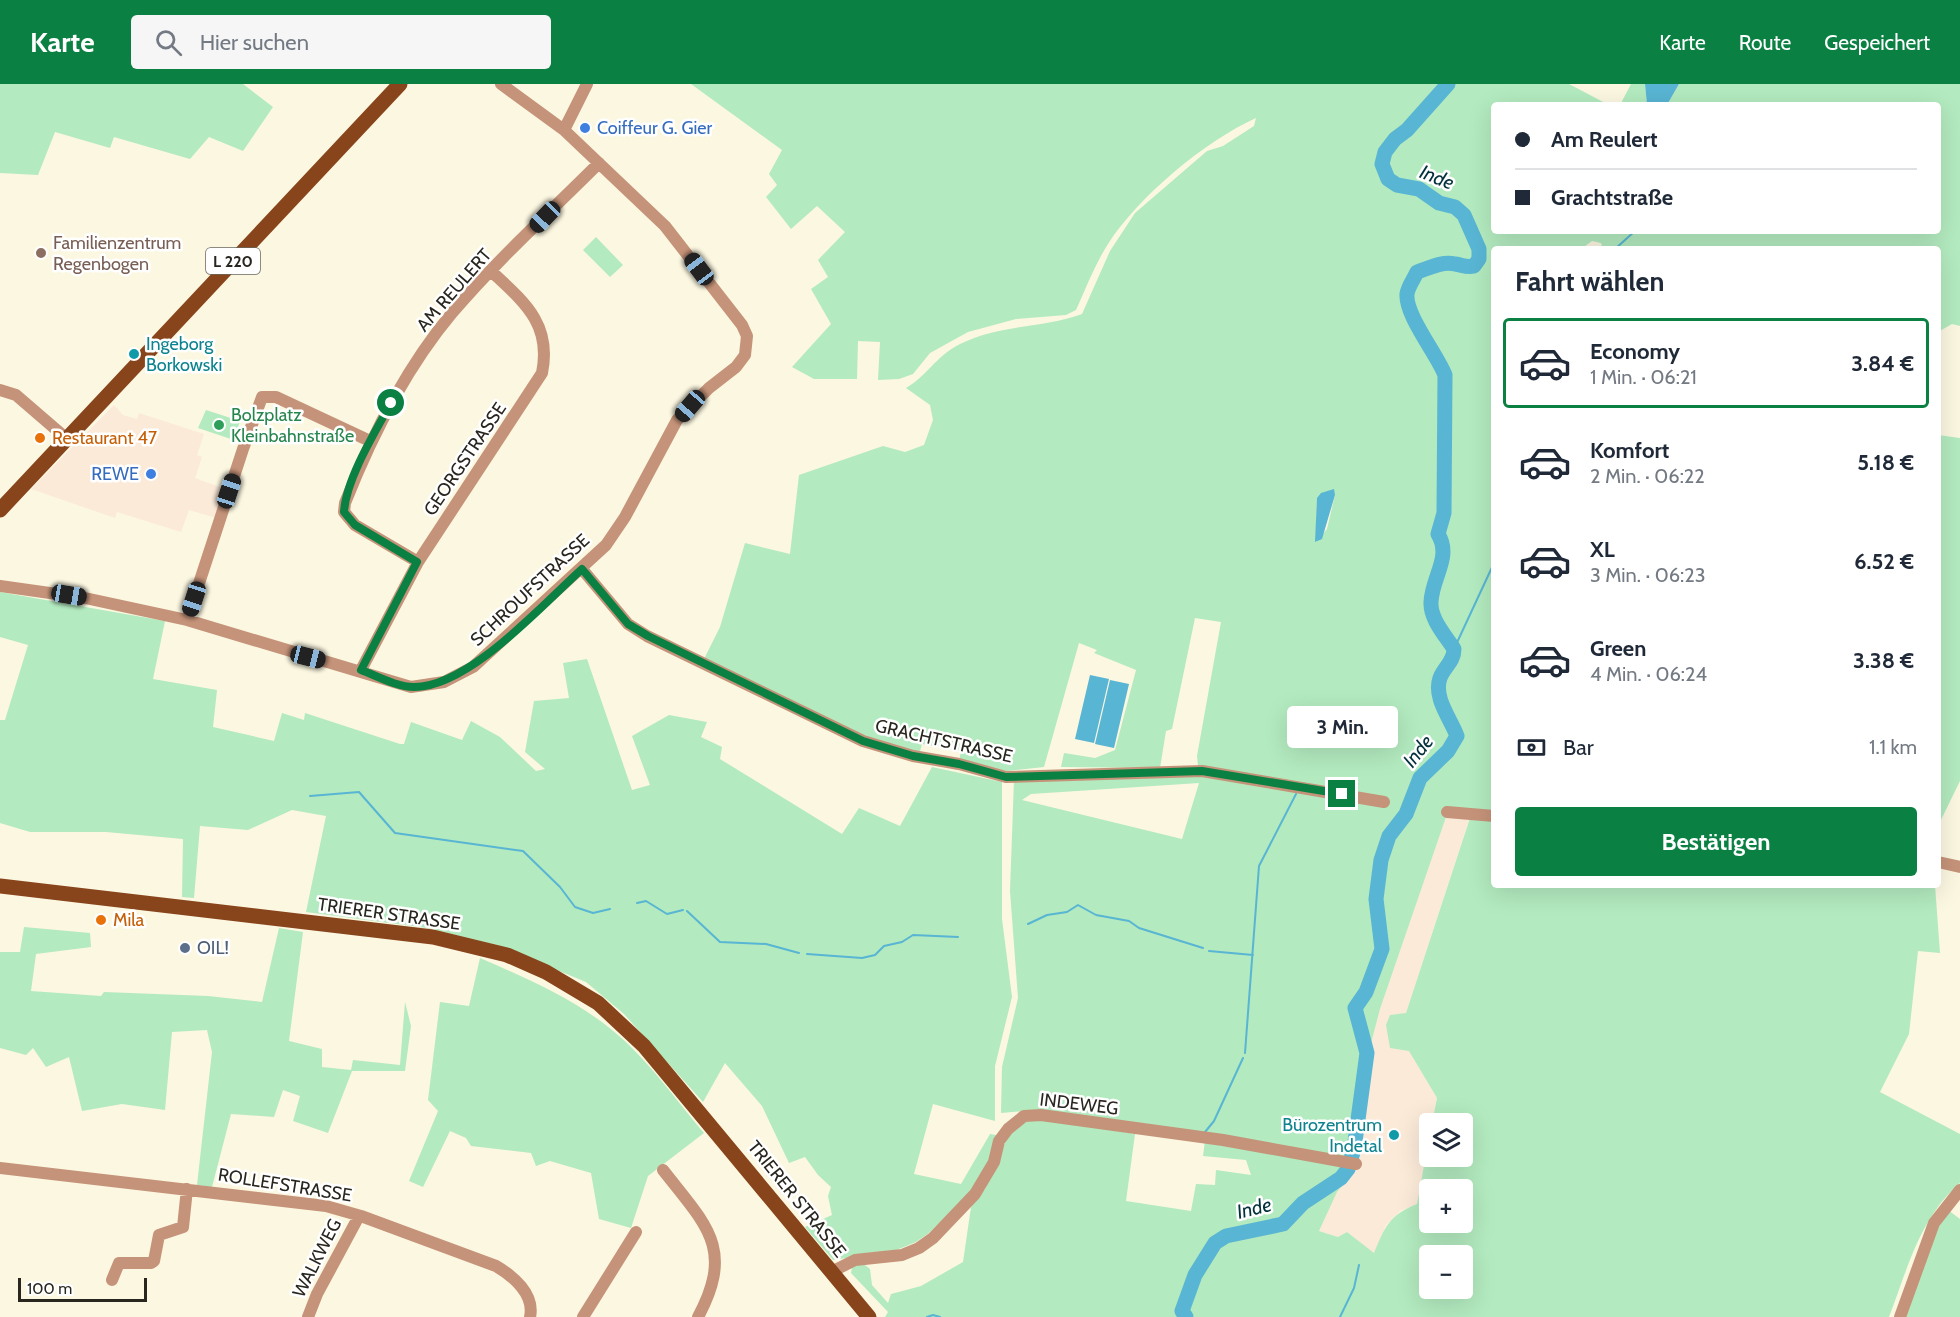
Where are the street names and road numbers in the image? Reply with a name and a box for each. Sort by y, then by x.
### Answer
street label: AM REULERT [412,244,496,336]
road number: L 220 [206,248,260,274]
street label: GEORGSTRASSE [419,398,511,520]
street label: SCHROUFSTRASSE [466,529,594,651]
street label: GRACHTSTRASSE [873,715,1015,768]
street label: TRIERER STRASSE [316,893,462,935]
street label: INDEWEG [1038,1088,1120,1120]
street label: TRIERER STRASSE [743,1136,851,1262]
street label: ROLLEFSTRASSE [217,1164,354,1206]
street label: WALKWEG [288,1215,346,1301]

